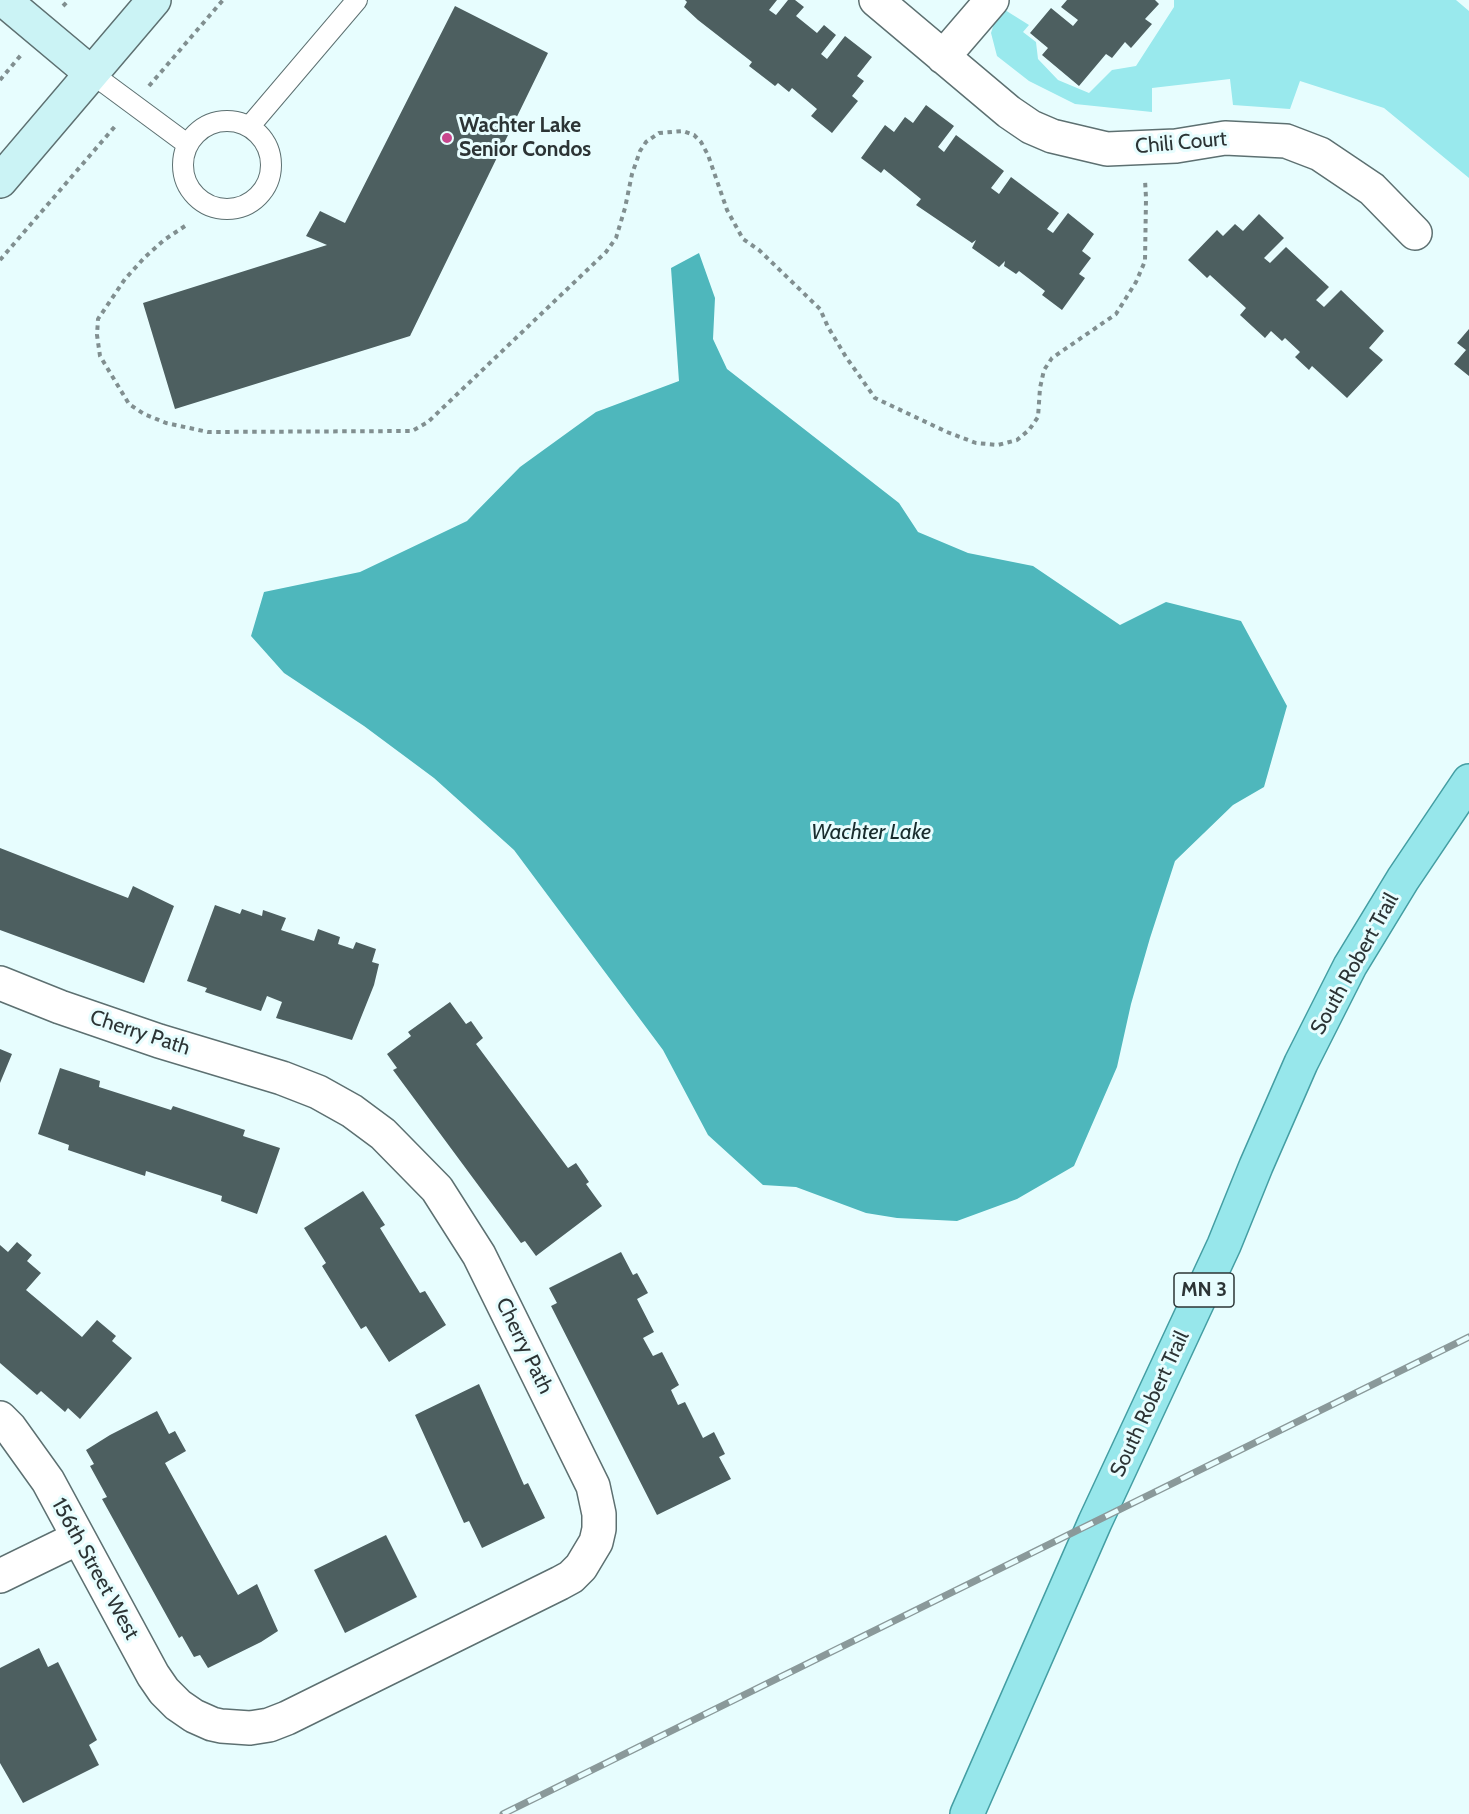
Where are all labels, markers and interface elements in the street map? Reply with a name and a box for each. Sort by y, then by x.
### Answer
place label: Wachter Lake Senior Condos [459,113,591,163]
street label: Chili Court [1134,126,1228,160]
marker: Wachter Lake Senior Condos [440,131,454,145]
water label: Wachter Lake [811,820,931,846]
street label: South Robert Trail [1306,889,1404,1039]
street label: Cherry Path [87,1005,193,1061]
road number: MN 3 [1174,1273,1234,1307]
street label: Cherry Path [490,1294,558,1398]
street label: South Robert Trail [1105,1327,1195,1481]
street label: 156th Street West [46,1494,144,1644]

